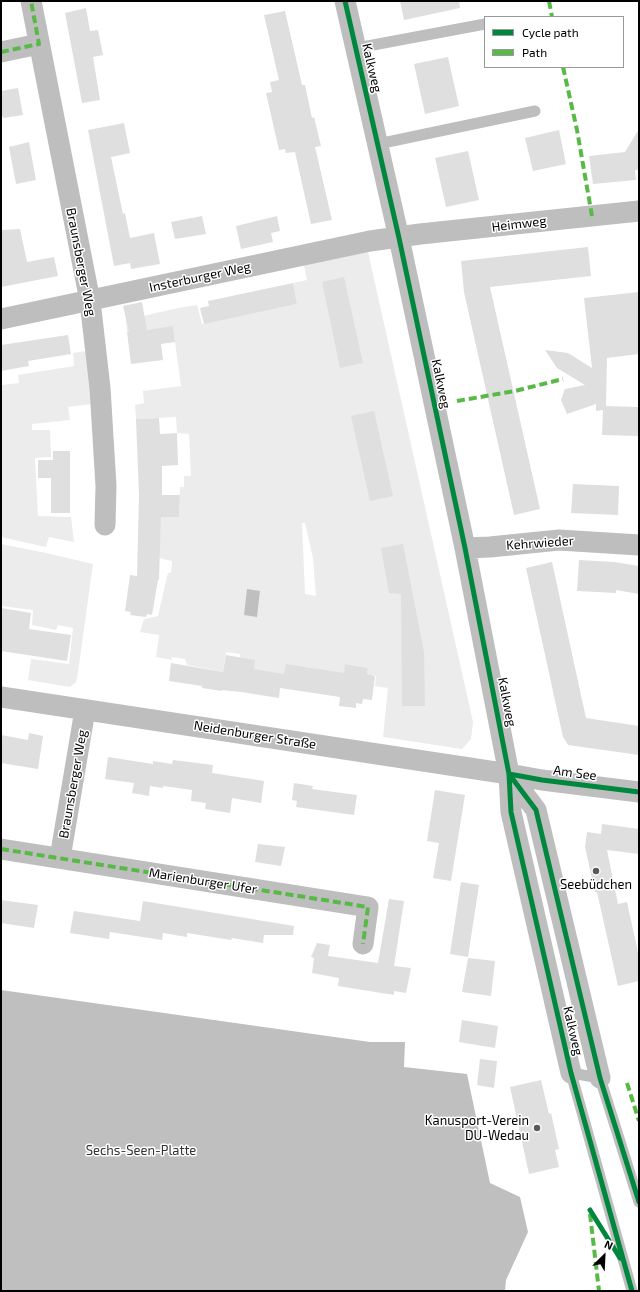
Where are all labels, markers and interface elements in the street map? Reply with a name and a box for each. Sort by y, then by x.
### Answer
legend [484,16,624,68]
text: Cycle path [522,25,579,39]
street label: Kalkweg [359,42,385,94]
text: Path [522,45,547,59]
street label: Braunsberger Weg [63,206,99,318]
street label: Heimweg [491,213,547,235]
street label: Insterburger Weg [148,259,252,295]
street label: Kalkweg [428,358,454,410]
street label: Kehrwieder [506,533,574,553]
street label: Kalkweg [495,676,519,728]
street label: Neidenburger Straße [193,718,317,752]
street label: Braunsberger Weg [56,728,90,840]
street label: Am See [552,762,598,784]
street label: Marienburger Ufer [148,865,258,897]
marker: Seebüdchen [591,866,601,876]
place label: Seebüdchen [560,877,632,893]
street label: Kalkweg [560,1005,586,1057]
place label: Kanusport-Verein DU-Wedau [425,1113,529,1144]
marker: Kanusport-Verein DU-Wedau [532,1123,542,1133]
park label: Sechs-Seen-Platte [86,1143,196,1159]
north arrow [584,1236,624,1276]
text: N [603,1237,615,1252]

